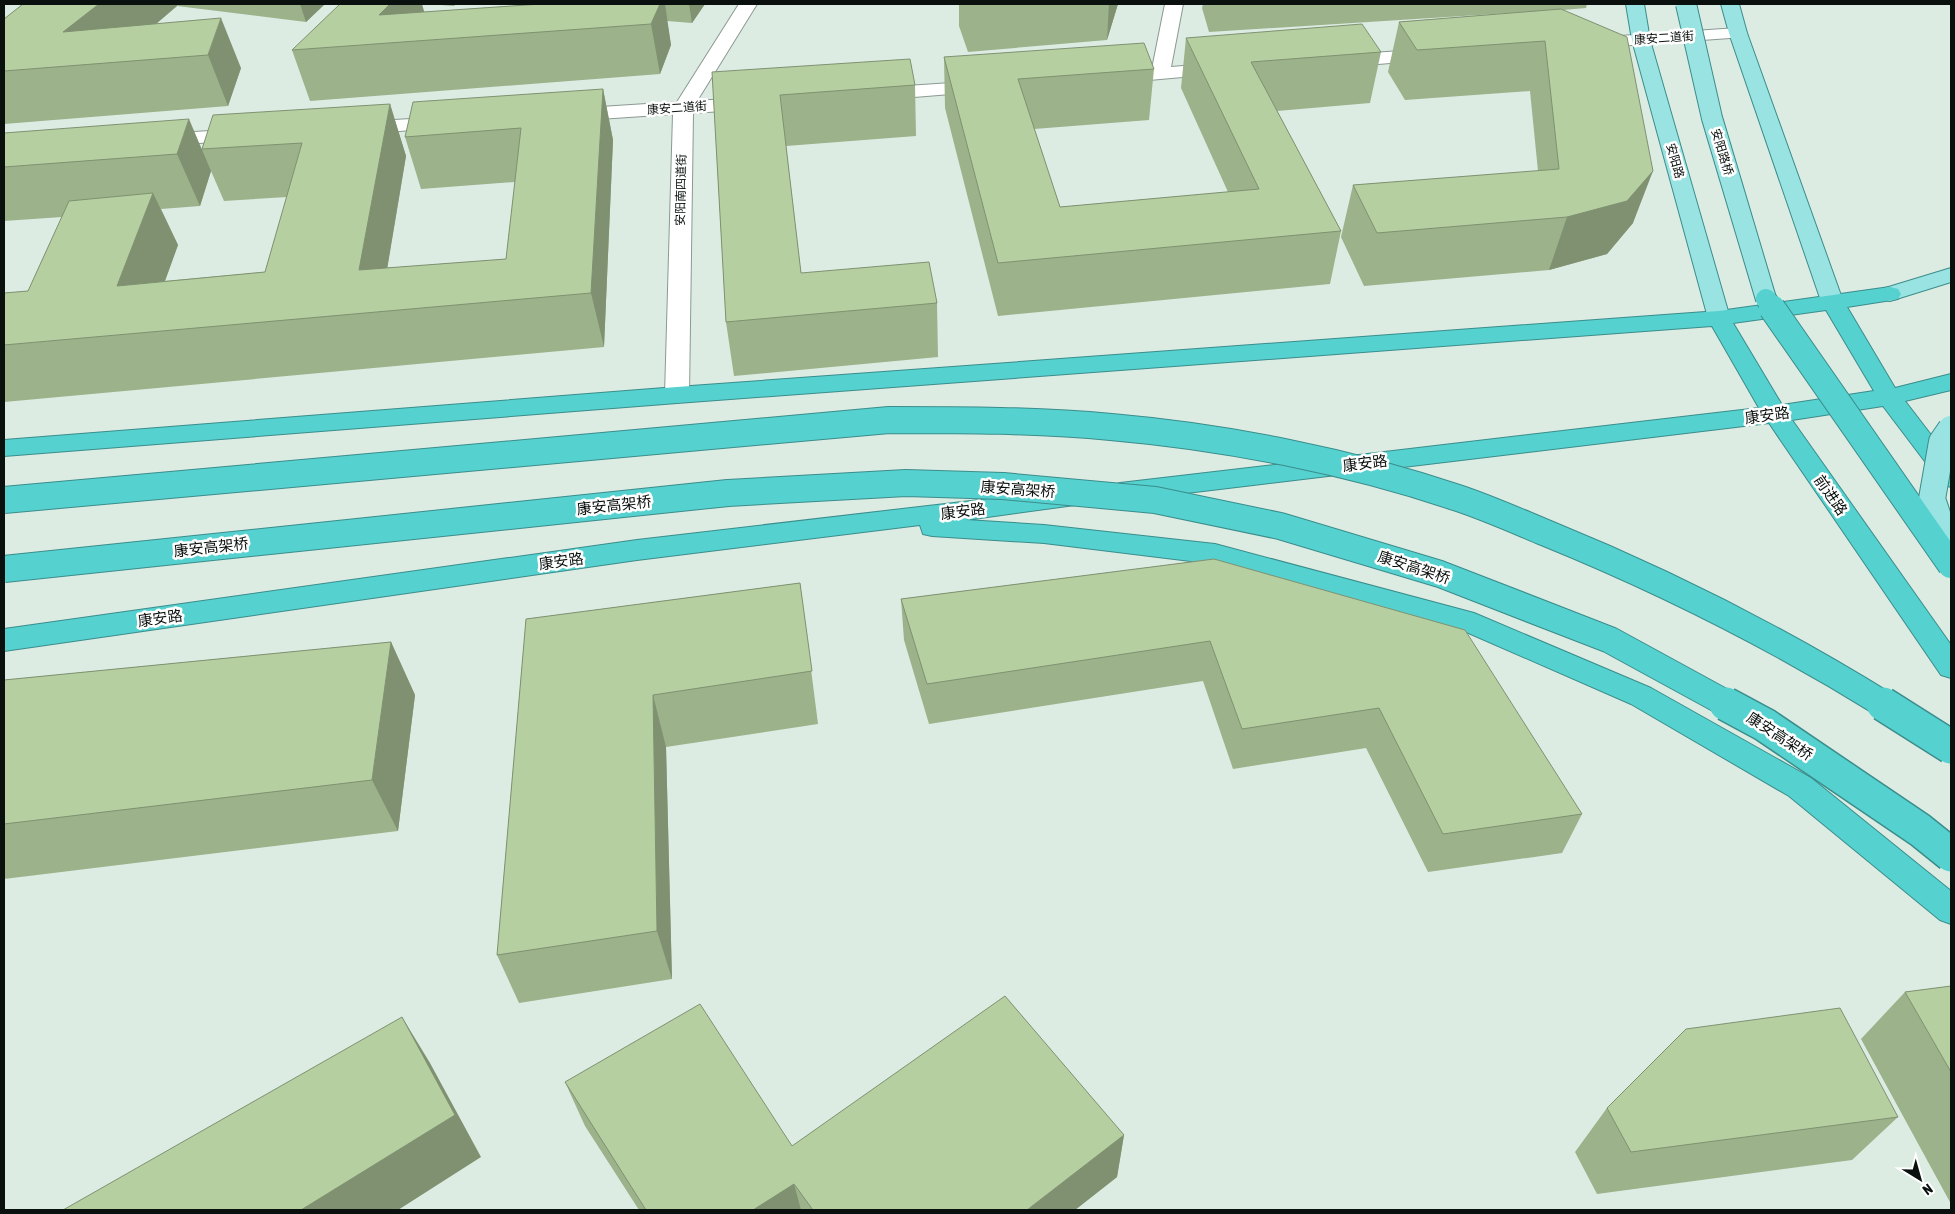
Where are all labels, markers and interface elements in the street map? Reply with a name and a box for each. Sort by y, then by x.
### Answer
street label: 康安二道街 [1634,29,1694,47]
street label: 康安二道街 [647,99,707,117]
street label: 安阳路桥 [1708,127,1736,177]
street label: 安阳路 [1663,142,1687,180]
street label: 安阳南四道街 [673,154,689,226]
street label: 康安路 [1744,403,1790,427]
street label: 康安路 [1342,452,1388,474]
street label: 前进路 [1811,472,1851,518]
street label: 康安高架桥 [980,478,1056,500]
street label: 康安高架桥 [576,493,652,517]
street label: 康安路 [940,500,986,522]
street label: 康安高架桥 [173,535,249,559]
street label: 康安高架桥 [1376,547,1452,587]
street label: 康安路 [538,549,584,573]
street label: 康安路 [137,606,183,630]
street label: 康安高架桥 [1744,708,1816,764]
north arrow [1895,1154,1945,1204]
text: N [1920,1181,1936,1198]

